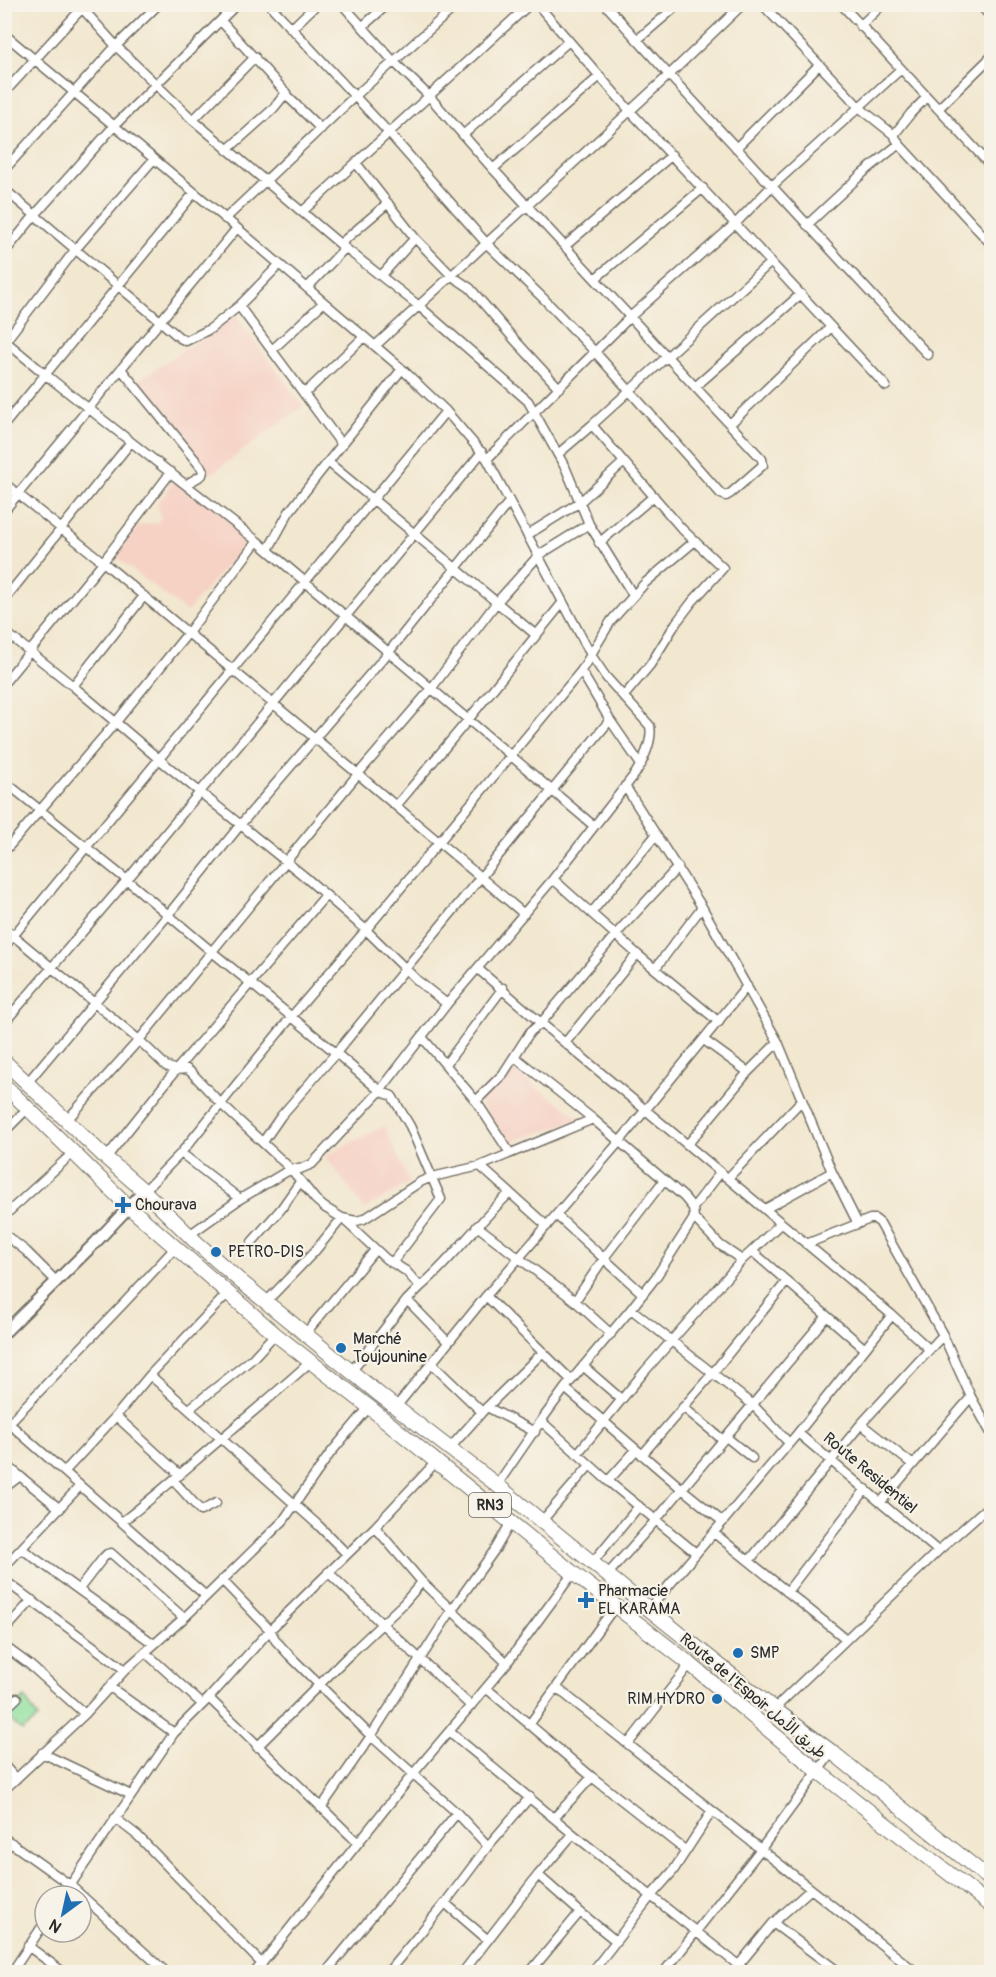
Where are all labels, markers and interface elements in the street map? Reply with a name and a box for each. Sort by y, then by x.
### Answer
place label: Chourava [135,1195,197,1215]
marker: Chourava [116,1198,130,1212]
place label: PETRO-DIS [228,1242,304,1262]
marker: PETRO-DIS [209,1245,223,1259]
place label: Marché Toujounine [353,1329,427,1367]
marker: Marché Toujounine [334,1341,348,1355]
street label: Route Residentiel [819,1428,921,1518]
road number: RN3 [469,1493,511,1517]
place label: Pharmacie EL KARAMA [598,1581,680,1619]
marker: Pharmacie EL KARAMA [579,1593,593,1607]
street label: Route de l’Espoir طريق الأمل [675,1628,831,1763]
place label: SMP [750,1643,780,1663]
marker: SMP [731,1646,745,1660]
place label: RIM HYDRO [627,1689,705,1709]
marker: RIM HYDRO [710,1692,724,1706]
north arrow [33,1884,93,1944]
text: N [45,1914,65,1937]

